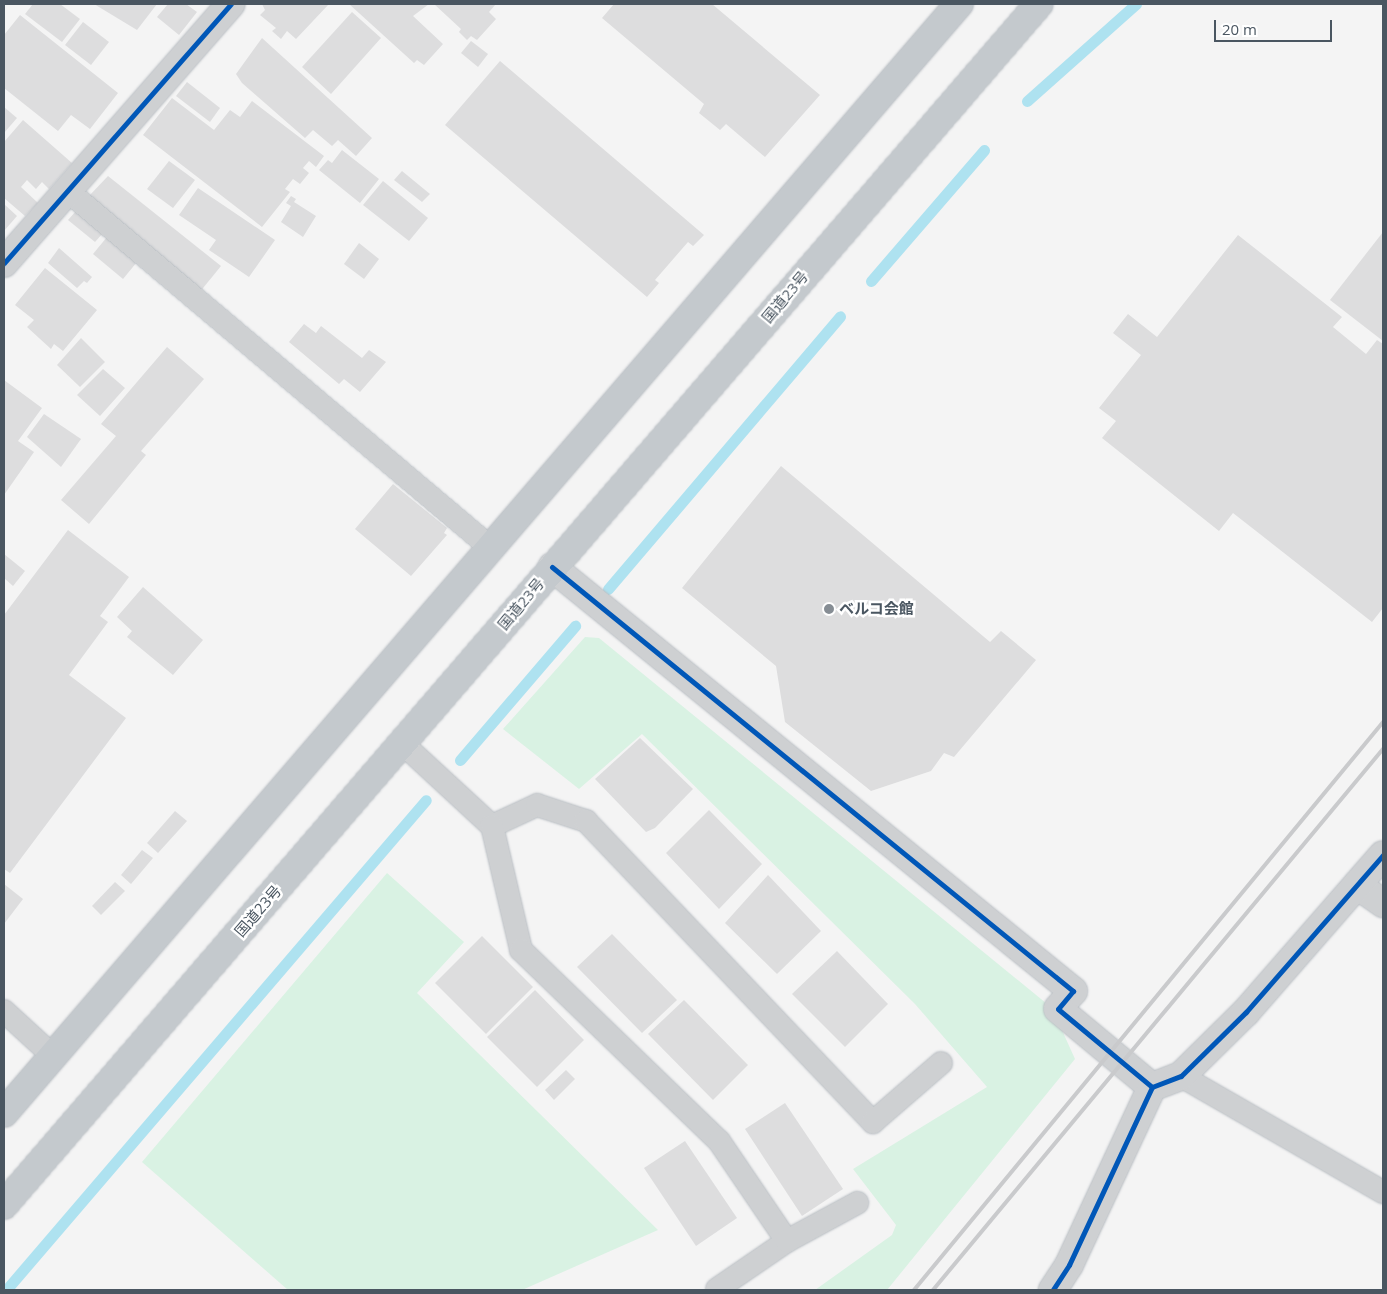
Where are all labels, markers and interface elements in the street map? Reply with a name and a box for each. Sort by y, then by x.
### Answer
scale bar [1217,10,1334,42]
text: 20 m [1222,19,1257,39]
street label: 国道23号 [758,267,812,327]
street label: 国道23号 [494,574,548,634]
place label: ベルコ会館 [839,600,914,618]
marker: ベルコ会館 [823,603,835,615]
street label: 国道23号 [231,882,285,940]

